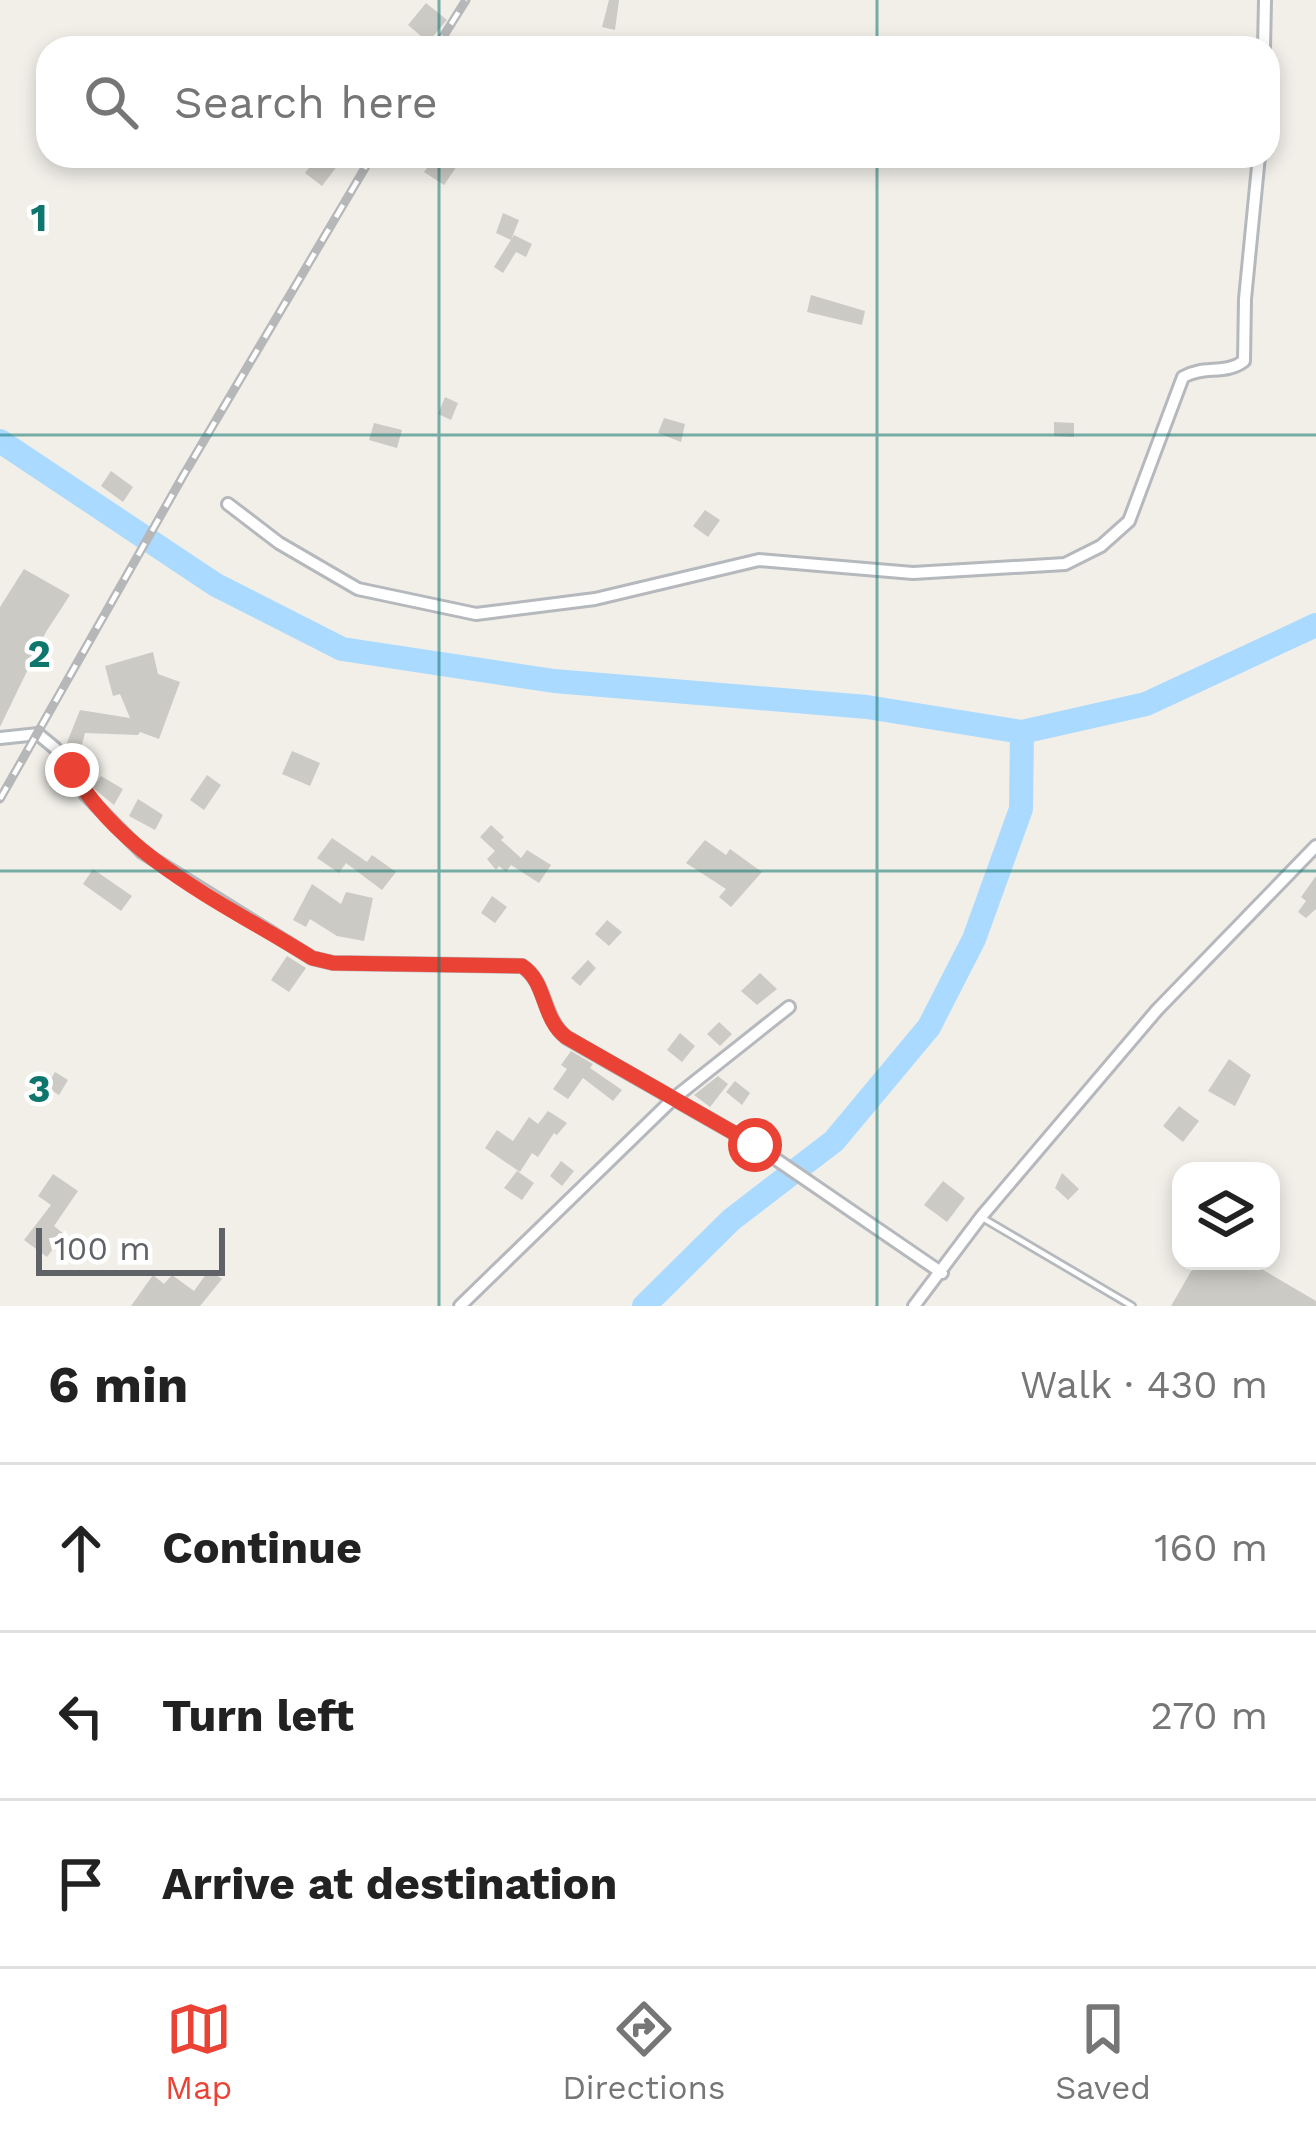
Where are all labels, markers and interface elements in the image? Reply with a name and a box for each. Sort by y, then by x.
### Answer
search box [36,36,1280,168]
icon: search [78,69,144,135]
text: Search here [174,76,438,129]
text: 1 [31,195,47,240]
text: 2 [27,631,51,676]
route end [45,743,99,797]
text: 3 [27,1066,51,1111]
route start [728,1118,782,1172]
map controls [1172,1162,1280,1270]
button: layers [1172,1162,1280,1270]
scale bar [36,1222,225,1275]
text: 100 m [54,1229,151,1268]
text: 6 min [48,1355,188,1414]
text: Walk · 430 m [1020,1362,1268,1407]
icon: ahead [48,1515,114,1581]
text: Continue [162,1521,362,1574]
text: 160 m [1154,1525,1268,1570]
icon: left [48,1683,114,1749]
text: Turn left [162,1689,354,1742]
text: 270 m [1150,1693,1268,1738]
icon: arrive [48,1851,114,1917]
text: Arrive at destination [162,1857,617,1910]
tab: Map [165,1996,232,2107]
tab: Directions [562,1996,725,2107]
tab: Saved [1055,1996,1151,2107]

